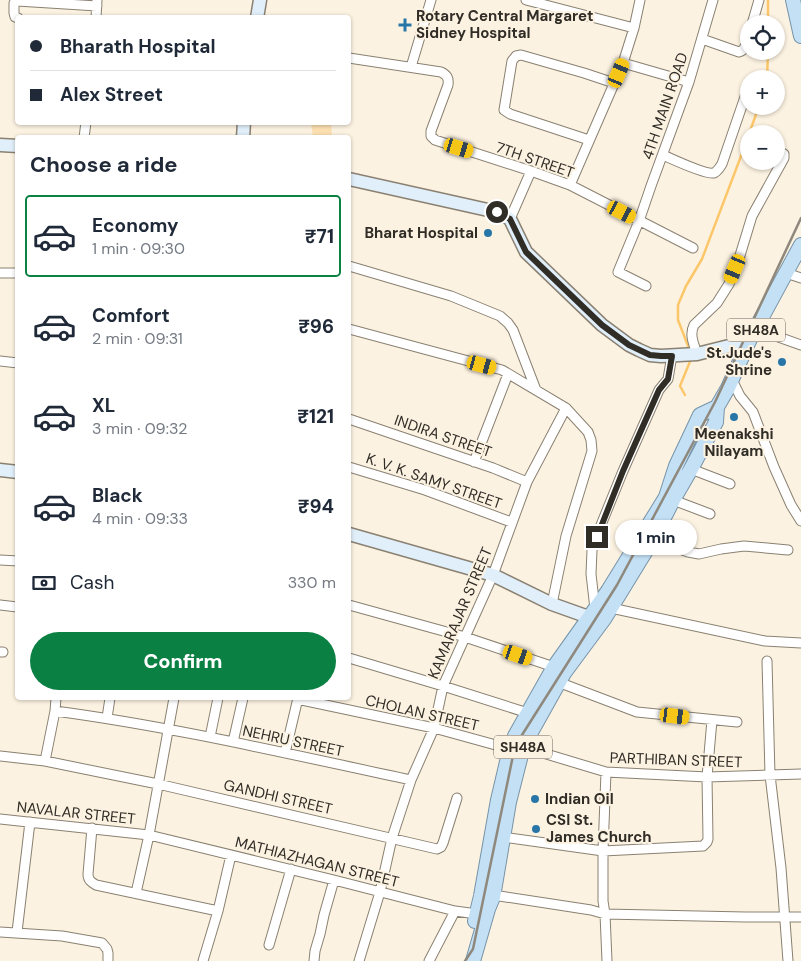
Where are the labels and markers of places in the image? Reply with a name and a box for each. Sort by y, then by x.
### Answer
place label: Rotary Central Margaret Sidney Hospital [416,6,593,43]
marker: Rotary Central Margaret Sidney Hospital [398,18,412,32]
place label: Bharat Hospital [364,223,478,243]
marker: Bharat Hospital [482,227,494,239]
place label: St.Jude's Shrine [706,343,772,380]
marker: St.Jude's Shrine [776,356,788,368]
marker: Meenakshi Nilayam [728,411,740,423]
place label: Meenakshi Nilayam [694,424,774,461]
place label: Indian Oil [545,789,614,809]
marker: Indian Oil [529,793,541,805]
place label: CSI St. James Church [546,810,652,847]
marker: CSI St. James Church [530,823,542,835]

